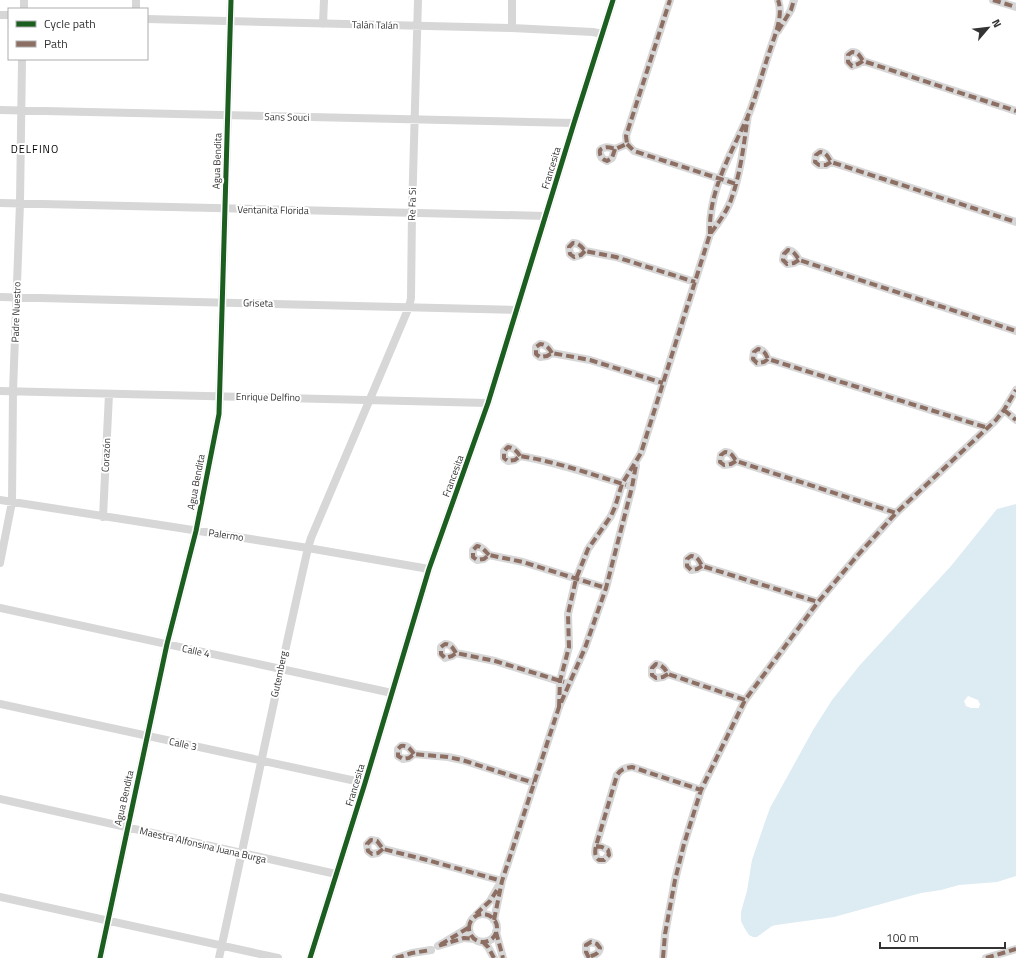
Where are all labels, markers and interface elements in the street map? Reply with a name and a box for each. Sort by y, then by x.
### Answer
legend [8,8,148,60]
north arrow [968,8,1008,48]
text: Cycle path [44,14,96,33]
text: N [988,16,1006,30]
street label: Talán Talán [352,17,398,33]
text: Path [44,34,68,53]
street label: Sans Souci [264,109,310,125]
street label: Agua Bendita [209,133,225,189]
district label: DELFINO [11,141,59,157]
street label: Francesita [537,145,565,191]
street label: Re Fa Si [404,187,420,221]
street label: Ventanita Florida [237,202,309,218]
street label: Padre Nuestro [7,281,25,343]
street label: Griseta [243,295,273,311]
street label: Enrique Delfino [236,389,300,405]
street label: Corazón [98,437,114,473]
street label: Agua Bendita [183,453,209,511]
street label: Francesita [438,453,468,499]
street label: Palermo [207,525,245,545]
street label: Calle 4 [181,641,212,661]
street label: Gutemberg [267,649,291,699]
street label: Calle 3 [168,734,198,754]
street label: Francesita [341,762,369,808]
street label: Agua Bendita [110,769,138,827]
street label: Maestra Alfonsina Juana Burga [138,823,268,867]
scale bar [880,924,1005,950]
text: 100 m [886,928,919,947]

